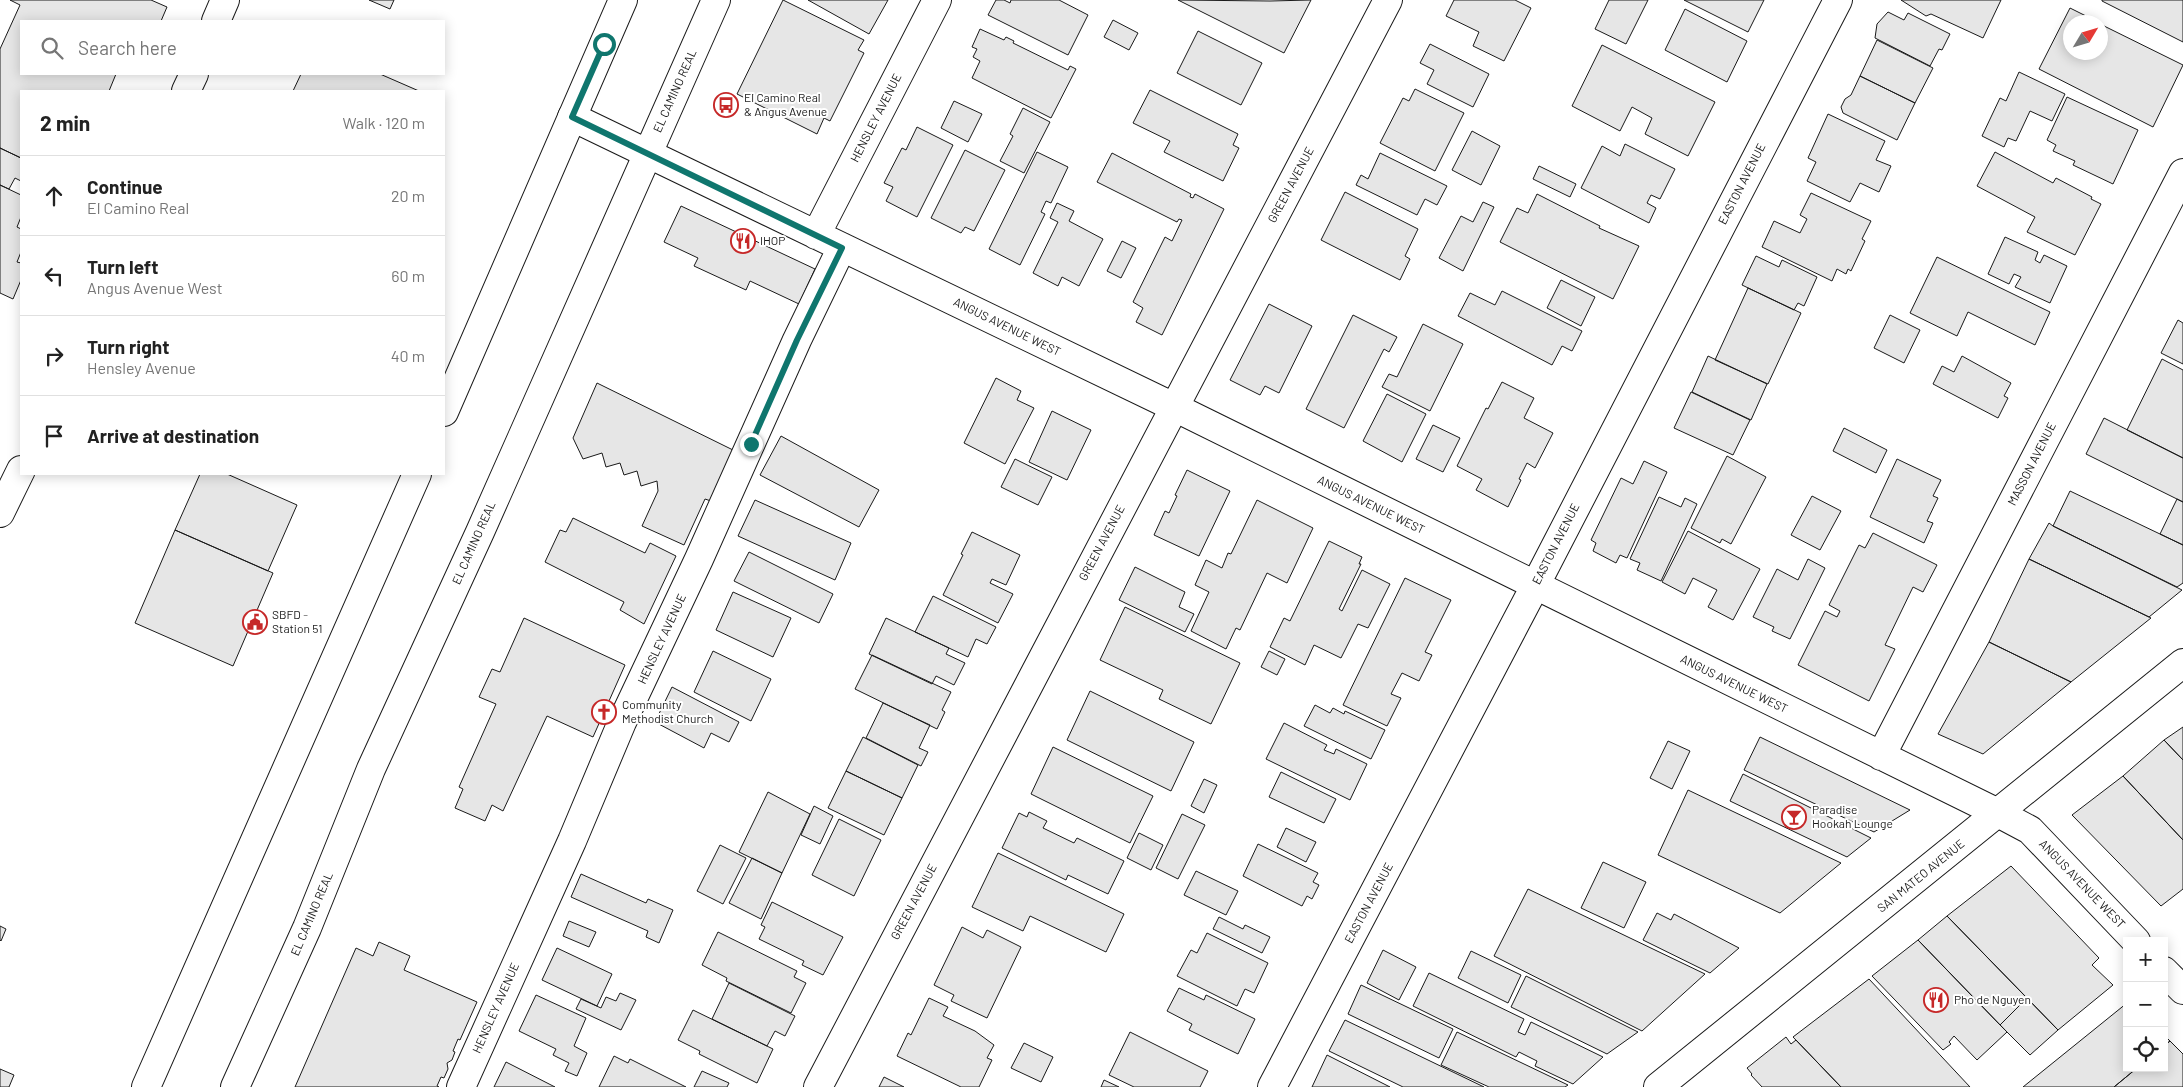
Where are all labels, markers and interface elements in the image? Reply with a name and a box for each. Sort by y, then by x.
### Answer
north arrow [2063,15,2108,60]
search box [20,20,445,75]
route start [593,33,616,56]
icon: search [38,34,66,62]
text: Search here [78,36,177,59]
street label: EL CAMINO REAL [650,47,699,134]
street label: HENSLEY AVENUE [847,71,903,164]
place label: El Camino Real & Angus Avenue [744,90,827,118]
bus stop icon: El Camino Real & Angus Avenue [713,92,739,118]
text: 2 min [40,110,90,135]
text: Walk · 120 m [342,113,425,132]
street label: EASTON AVENUE [1715,141,1768,226]
street label: GREEN AVENUE [1264,144,1316,225]
text: Continue [87,175,163,198]
icon: ahead [40,182,68,210]
text: 20 m [391,186,425,205]
text: El Camino Real [87,198,189,217]
restaurant icon: IHOP [730,228,756,254]
place label: IHOP [760,233,785,247]
text: Turn left [87,255,158,278]
icon: left [40,262,68,290]
text: 60 m [391,266,425,285]
text: Angus Avenue West [87,278,223,297]
street label: ANGUS AVENUE WEST [952,294,1063,358]
text: Turn right [87,335,169,358]
icon: right [40,342,68,370]
text: 40 m [391,346,425,365]
text: Hensley Avenue [87,358,196,377]
street label: MASSON AVENUE [2004,420,2058,507]
icon: arrive [40,422,68,450]
text: Arrive at destination [87,424,259,447]
route end [740,433,763,456]
street label: ANGUS AVENUE WEST [1316,472,1427,536]
street label: EL CAMINO REAL [449,499,498,586]
street label: EASTON AVENUE [1529,501,1582,586]
street label: GREEN AVENUE [1075,502,1127,583]
street label: HENSLEY AVENUE [634,591,688,686]
place label: SBFD - Station 51 [272,607,322,635]
public building icon: SBFD - Station 51 [242,609,268,635]
street label: ANGUS AVENUE WEST [1679,651,1790,715]
place label: Community Methodist Church [622,697,714,725]
church icon: Community Methodist Church [591,699,617,725]
place label: Paradise Hookah Lounge [1812,802,1893,830]
bar icon: Paradise Hookah Lounge [1781,804,1807,830]
street label: SAN MATEO AVENUE [1874,836,1967,915]
street label: ANGUS AVENUE WEST [2037,836,2129,931]
street label: EASTON AVENUE [1341,860,1395,945]
street label: GREEN AVENUE [887,861,939,942]
street label: EL CAMINO REAL [287,870,335,957]
map controls [2123,937,2168,1072]
button: + [2123,937,2168,982]
street label: HENSLEY AVENUE [469,960,521,1055]
button: − [2123,982,2168,1027]
restaurant icon: Pho de Nguyen [1923,987,1949,1013]
place label: Pho de Nguyen [1954,992,2031,1006]
button: locate [2123,1027,2168,1072]

